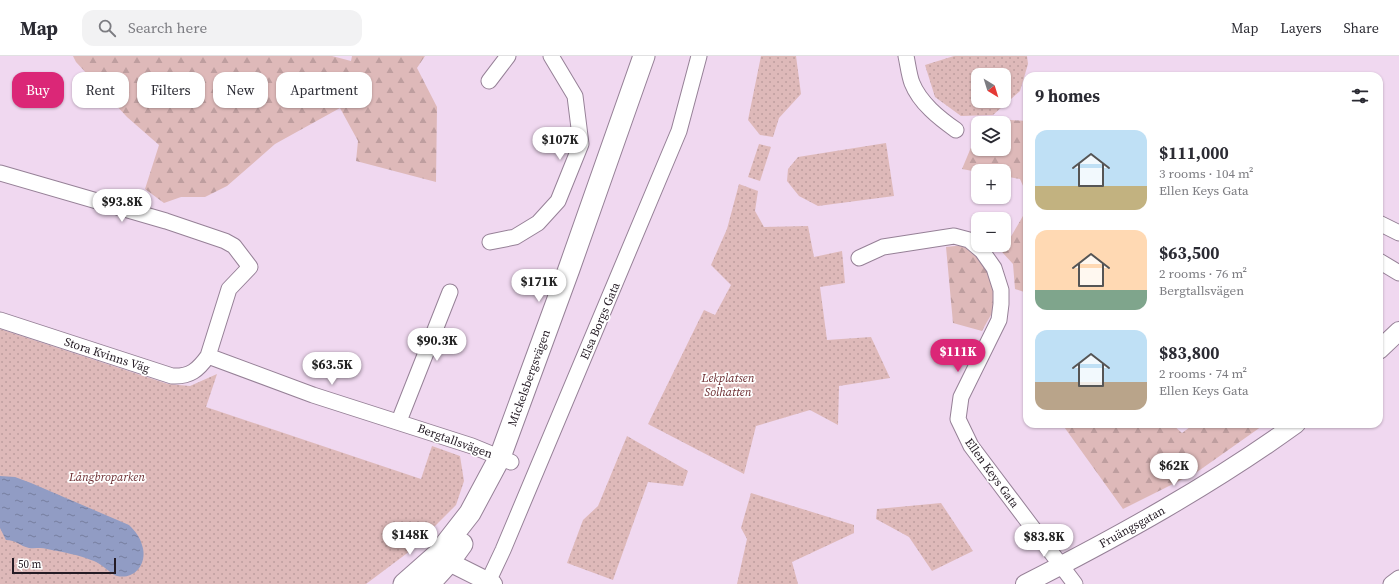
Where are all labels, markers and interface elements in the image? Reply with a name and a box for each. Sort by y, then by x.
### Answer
search box [82,10,362,46]
text: Map [20,15,58,41]
icon: search [96,17,118,39]
text: Search here [128,17,207,38]
text: Map [1231,18,1258,38]
text: Layers [1280,18,1322,38]
text: Share [1344,18,1379,38]
north arrow [971,68,1011,108]
map controls [971,68,1011,252]
chip: Buy [12,72,64,108]
chip: Rent [72,72,129,108]
chip: Filters [137,72,205,108]
chip: New [213,72,268,108]
chip: Apartment [276,72,372,108]
text: 9 homes [1035,84,1100,108]
icon: filters [1349,85,1371,107]
button: layers [971,116,1011,156]
pin: $107K [532,127,588,161]
text: $107K [541,131,579,148]
text: $111,000 [1159,141,1229,165]
icon: home [1067,146,1115,194]
button: + [971,164,1011,204]
text: 3 rooms · 104 m² [1159,165,1254,182]
text: Ellen Keys Gata [1159,182,1249,199]
pin: $93.8K [89,189,155,223]
text: $93.8K [101,193,143,210]
button: − [971,212,1011,252]
text: $63,500 [1159,241,1219,265]
icon: home [1067,246,1115,294]
text: 2 rooms · 76 m² [1159,265,1247,282]
pin: $171K [511,269,567,303]
text: $171K [520,273,558,290]
street label: Elsa Borgs Gata [577,279,624,362]
text: Bergtallsvägen [1159,282,1244,299]
street label: Mickelsbergsvägen [504,327,554,429]
pin: $90.3K [404,328,470,362]
text: $90.3K [416,332,458,349]
street label: Stora Kvinns Väg [62,334,152,376]
pin: $111K [930,339,986,373]
text: $83,800 [1159,341,1219,365]
text: $111K [939,343,977,360]
icon: home [1067,346,1115,394]
pin: $63.5K [299,352,365,386]
text: $63.5K [311,356,353,373]
text: 2 rooms · 74 m² [1159,365,1247,382]
park label: Lekplatsen Solhatten [701,370,755,400]
text: Ellen Keys Gata [1159,382,1249,399]
street label: Bergtallsvägen [415,420,495,462]
street label: Ellen Keys Gata [961,435,1023,512]
pin: $62K [1150,453,1198,487]
text: $62K [1159,457,1189,474]
park label: Långbroparken [68,469,145,485]
street label: Fruängsgatan [1096,502,1168,552]
pin: $148K [382,522,438,556]
pin: $83.8K [1011,524,1077,558]
text: $148K [391,526,429,543]
text: $83.8K [1023,528,1065,545]
scale bar [12,556,116,575]
text: 50 m [18,557,41,572]

